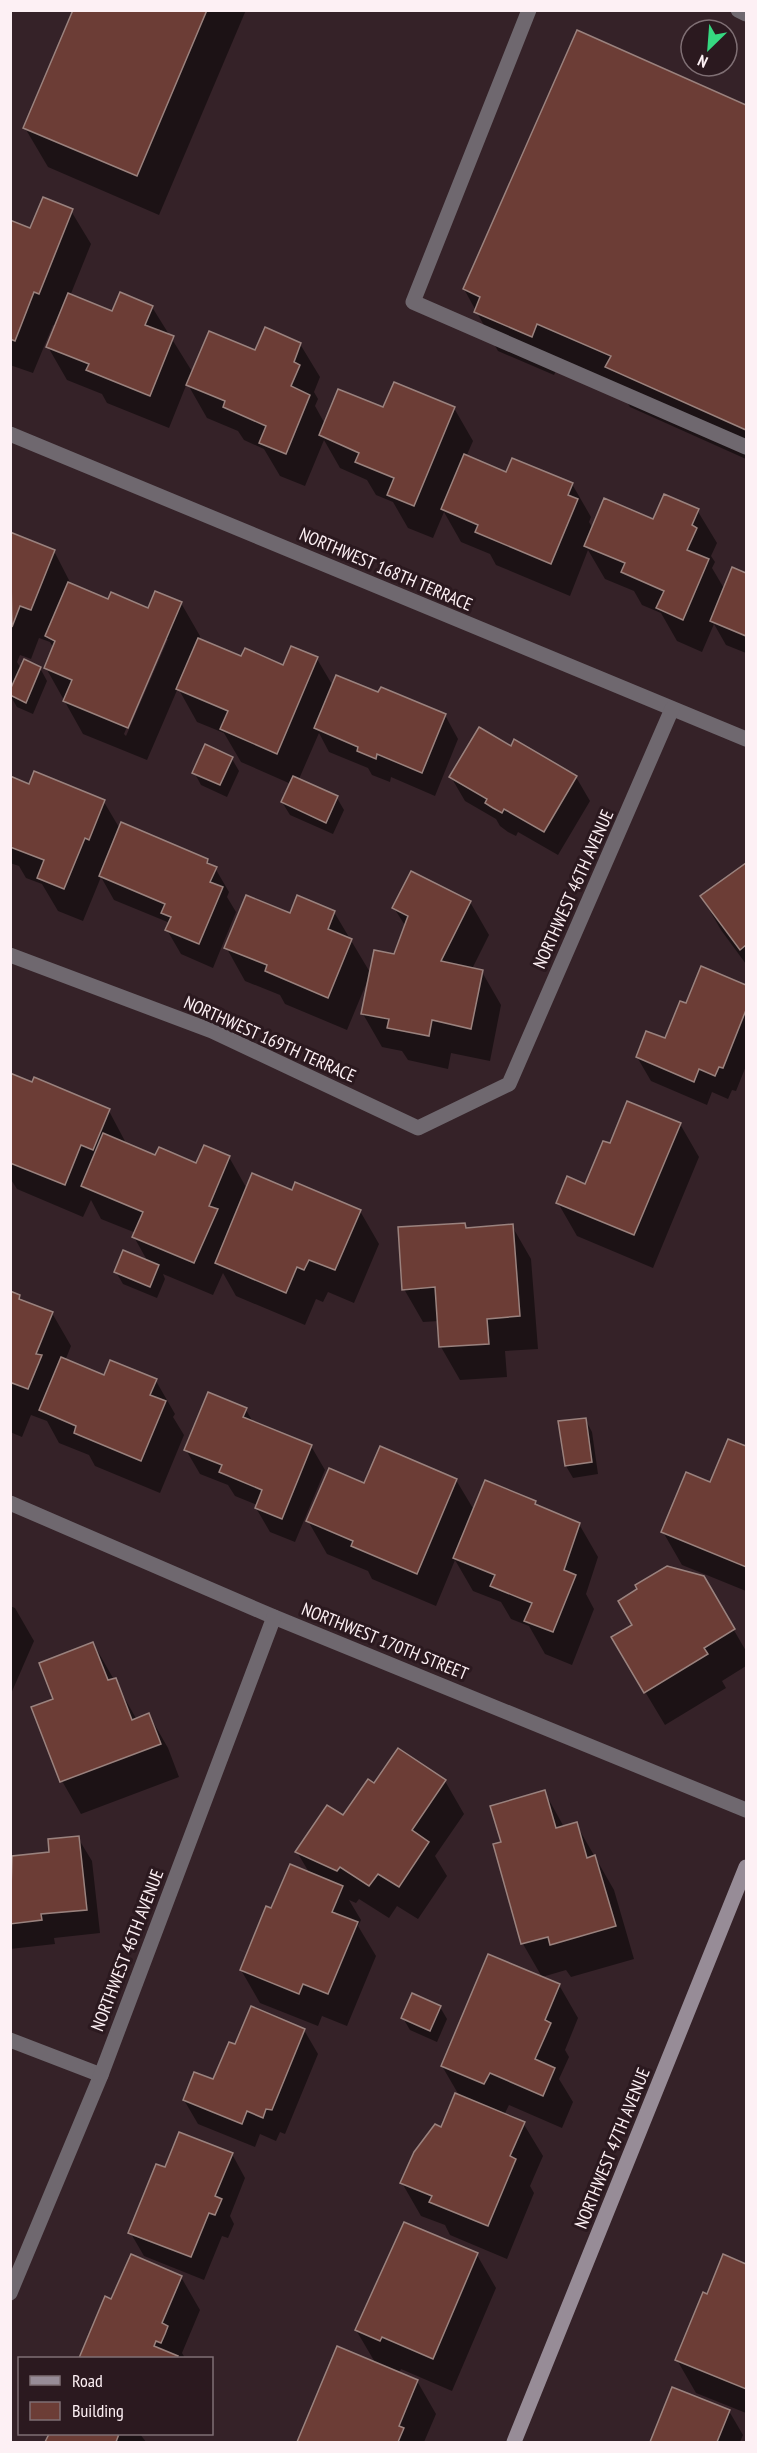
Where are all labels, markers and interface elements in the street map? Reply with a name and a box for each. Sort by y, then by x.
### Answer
north arrow [679,18,739,78]
text: N [695,51,711,72]
street label: NORTHWEST 168TH TERRACE [296,522,476,616]
street label: NORTHWEST 46TH AVENUE [528,806,618,972]
street label: NORTHWEST 169TH TERRACE [180,991,360,1087]
street label: NORTHWEST 170TH STREET [298,1597,472,1685]
street label: NORTHWEST 46TH AVENUE [85,1866,169,2034]
street label: NORTHWEST 47TH AVENUE [569,2064,655,2232]
legend [18,2357,213,2435]
text: Road [72,2369,103,2392]
text: Building [72,2399,124,2422]

